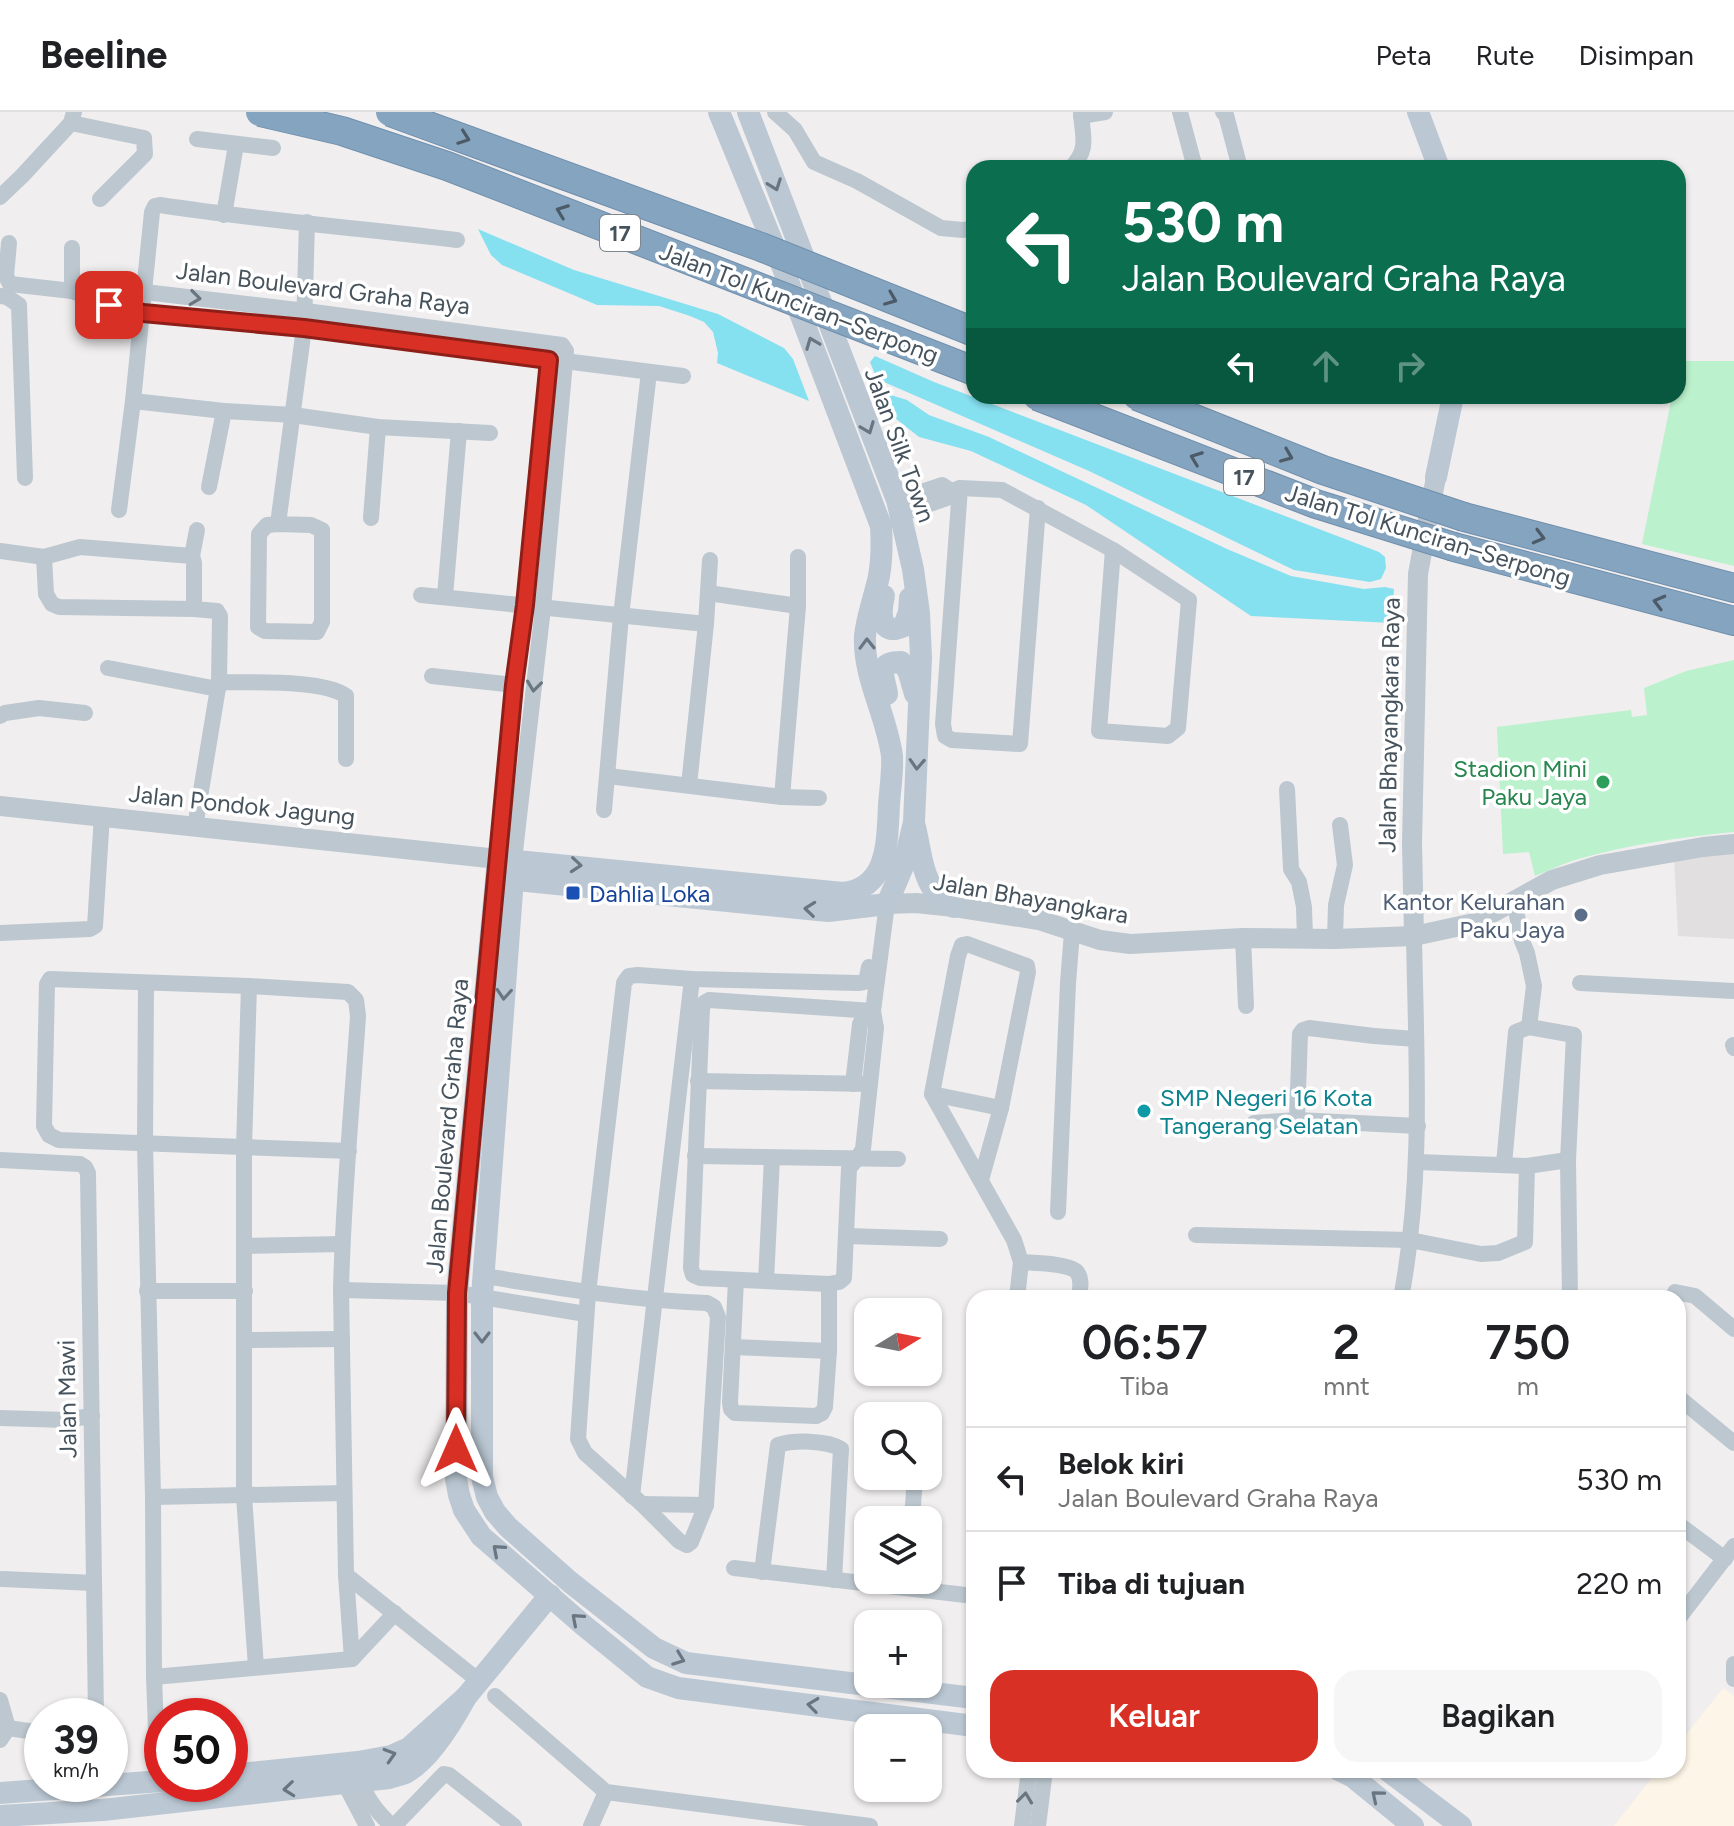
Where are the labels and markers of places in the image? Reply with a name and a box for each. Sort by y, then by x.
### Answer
pin [75,271,143,339]
place label: Stadion Mini Paku Jaya [1453,754,1587,811]
marker: Stadion Mini Paku Jaya [1594,773,1612,791]
place label: Dahlia Loka [589,879,710,908]
marker: Dahlia Loka [564,884,582,902]
place label: Kantor Kelurahan Paku Jaya [1382,887,1565,944]
marker: Kantor Kelurahan Paku Jaya [1572,906,1590,924]
place label: SMP Negeri 16 Kota Tangerang Selatan [1160,1083,1372,1140]
marker: SMP Negeri 16 Kota Tangerang Selatan [1135,1102,1153,1120]

